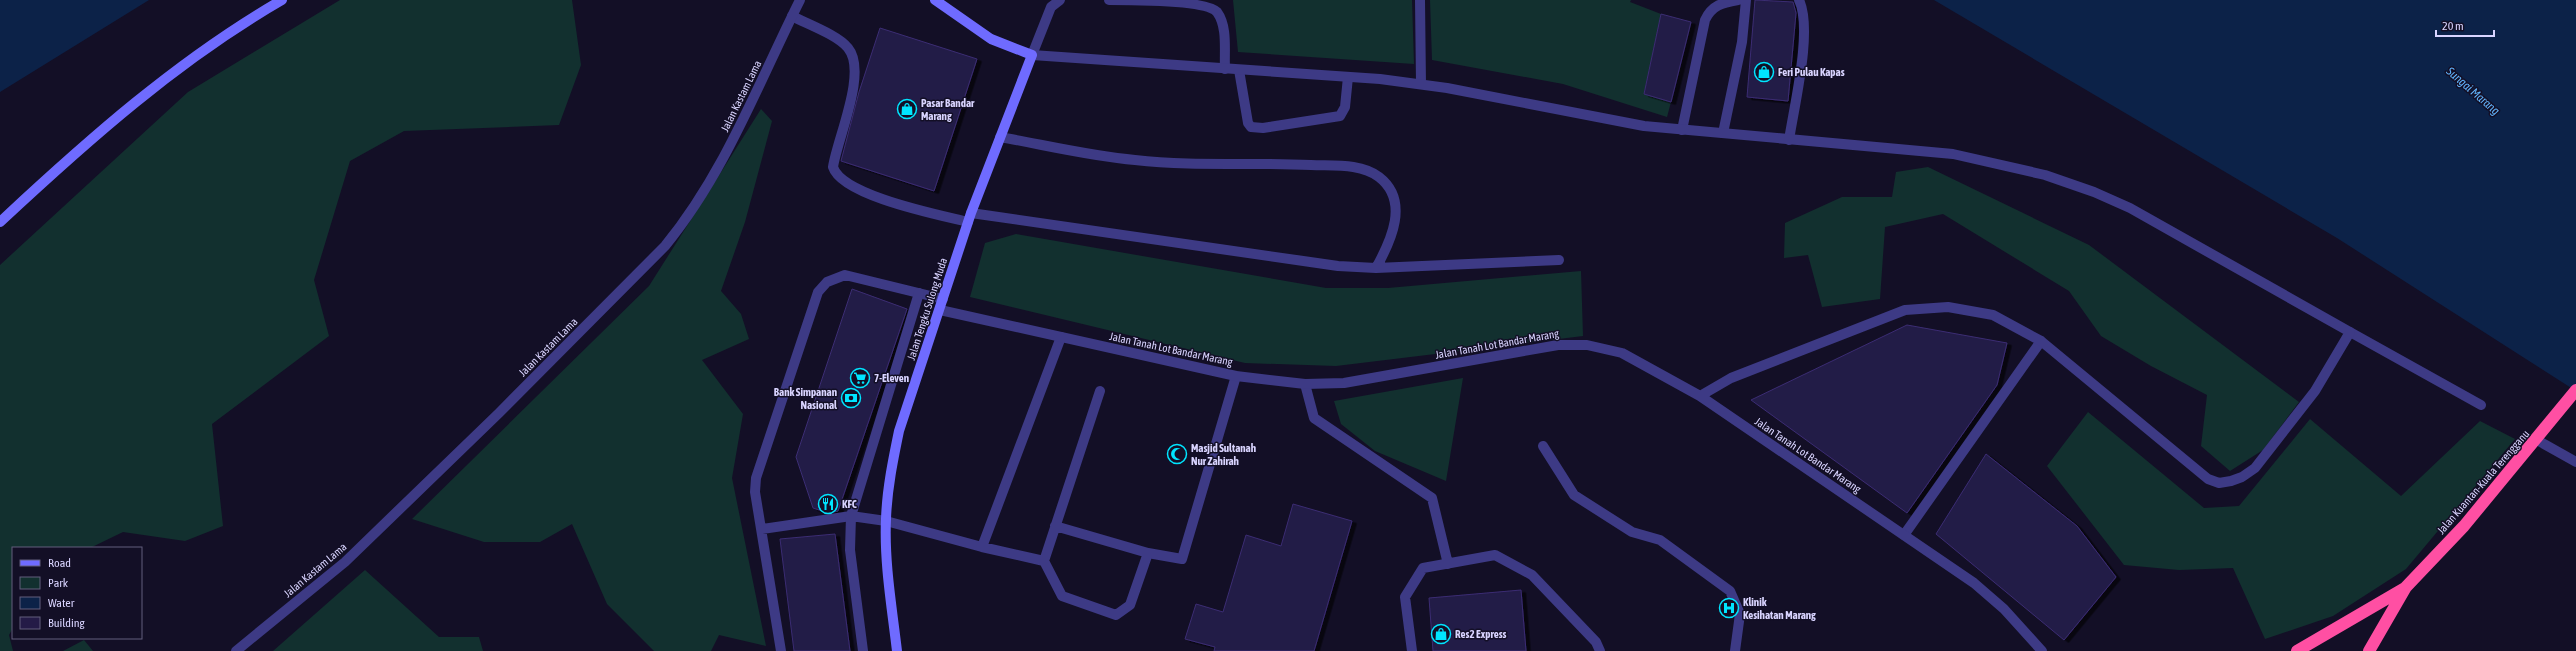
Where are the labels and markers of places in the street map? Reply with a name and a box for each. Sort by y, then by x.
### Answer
shop icon: Feri Pulau Kapas [1753,61,1775,83]
place label: Feri Pulau Kapas [1778,66,1845,78]
place label: Pasar Bandar Marang [921,97,975,122]
shop icon: Pasar Bandar Marang [896,98,918,120]
supermarket icon: 7-Eleven [849,367,871,389]
place label: 7-Eleven [874,372,909,384]
place label: Bank Simpanan Nasional [774,386,838,411]
bank icon: Bank Simpanan Nasional [840,387,862,409]
place label: Masjid Sultanah Nur Zahirah [1191,442,1256,467]
mosque icon: Masjid Sultanah Nur Zahirah [1166,443,1188,465]
restaurant icon: KFC [817,493,839,515]
place label: KFC [842,498,857,510]
place label: Klinik Kesihatan Marang [1743,596,1816,621]
hospital icon: Klinik Kesihatan Marang [1718,597,1740,619]
shop icon: Res2 Express [1430,623,1452,645]
place label: Res2 Express [1455,628,1507,640]

